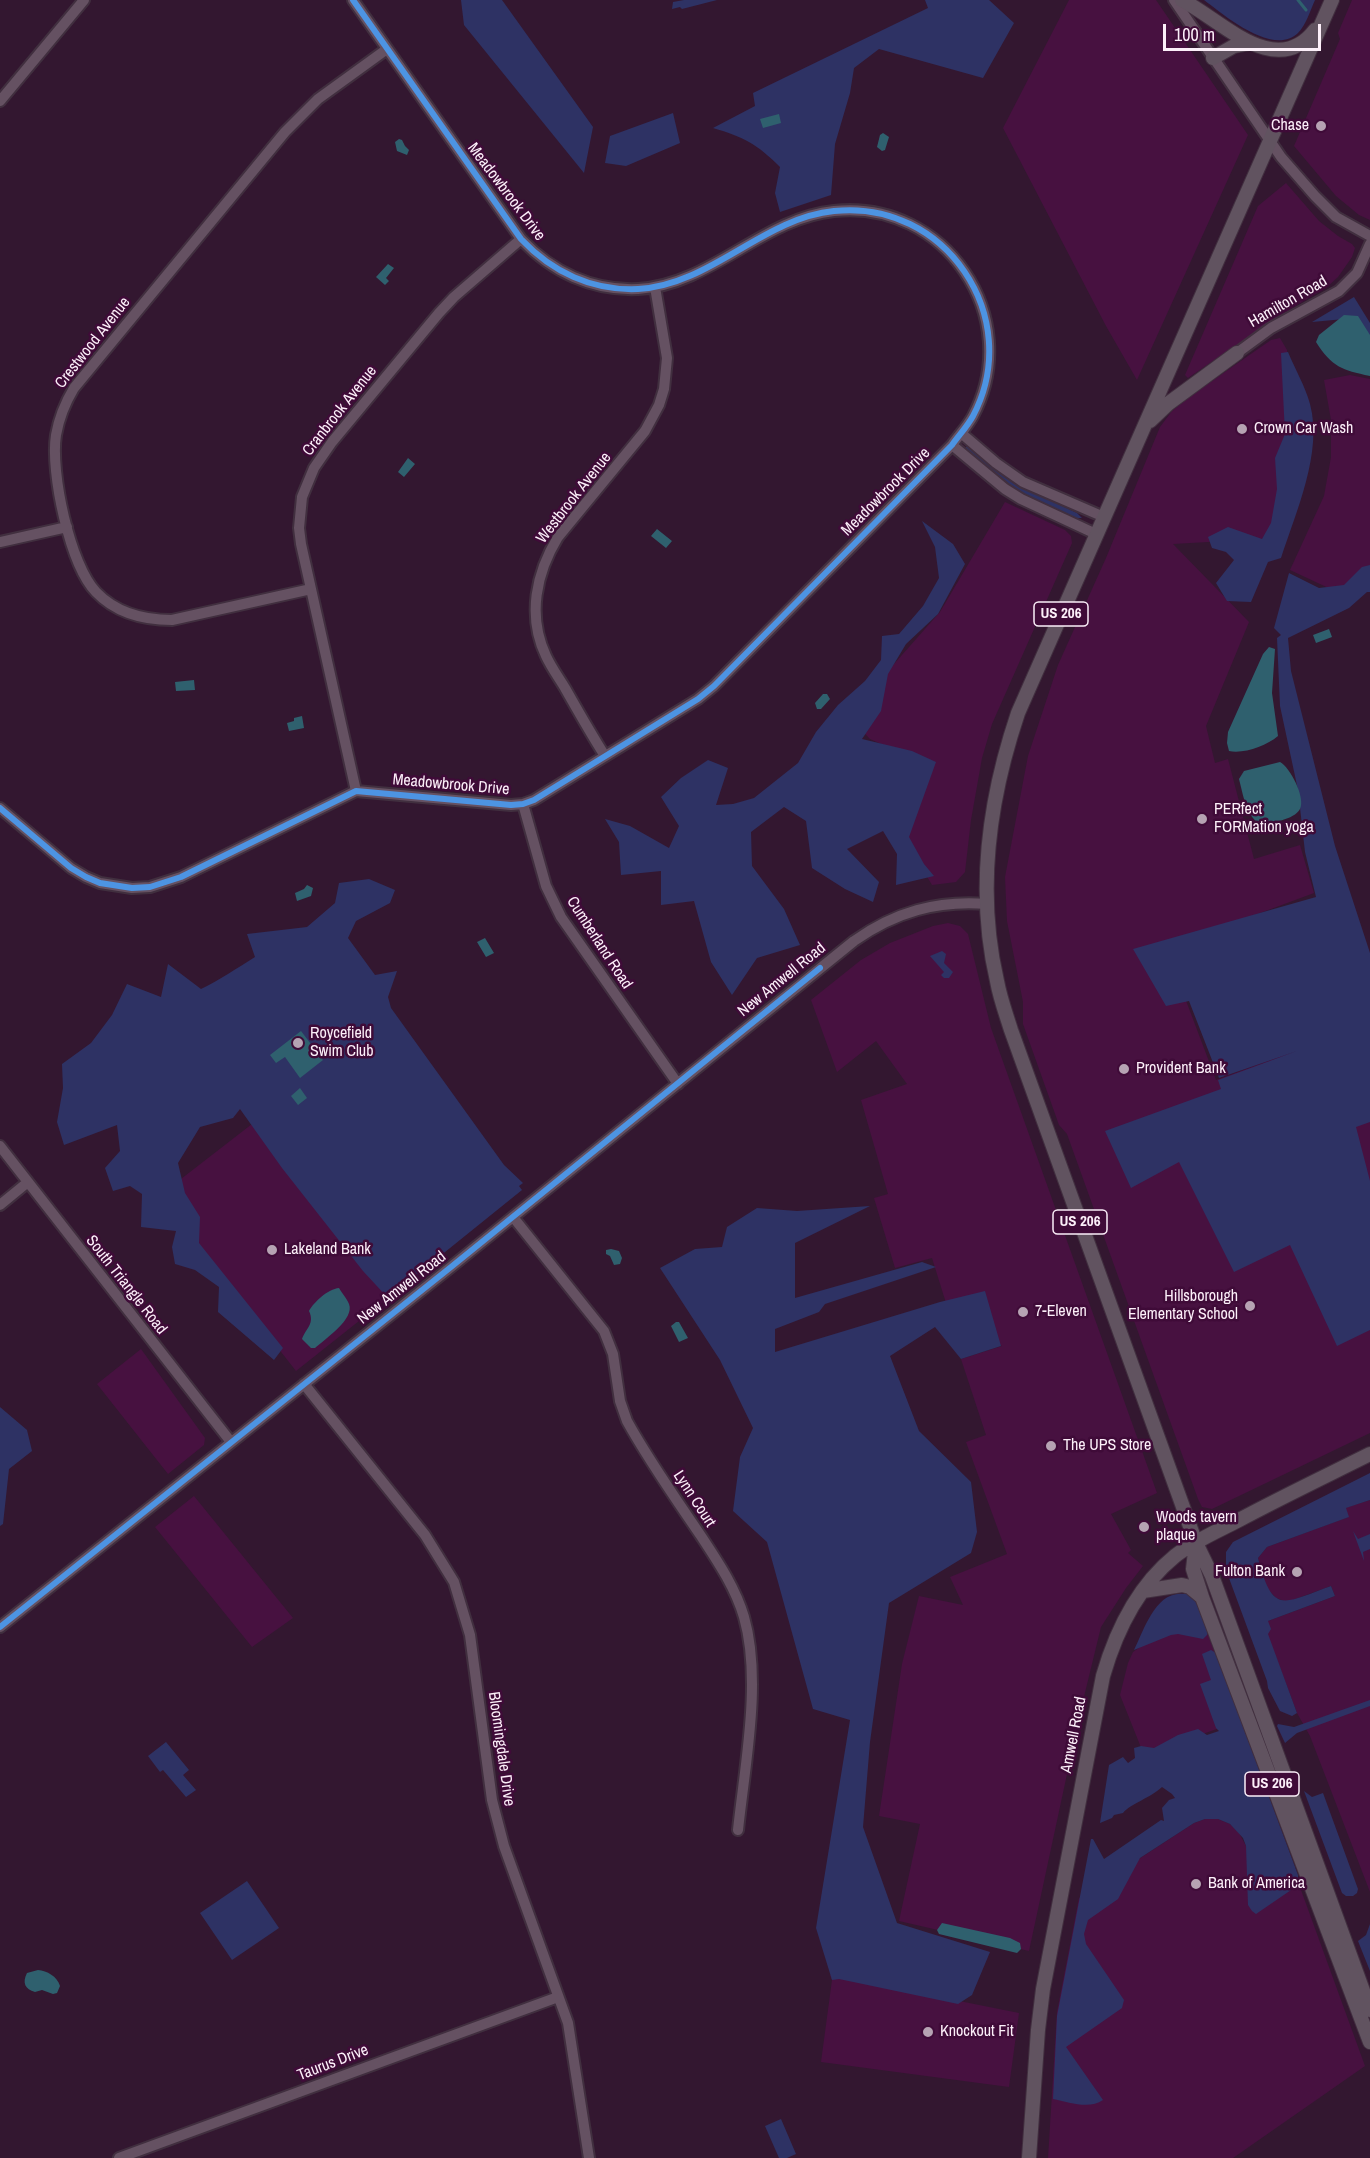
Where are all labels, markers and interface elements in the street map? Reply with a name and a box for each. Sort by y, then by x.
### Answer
scale bar [1166,12,1324,50]
text: 100 m [1174,22,1215,47]
place label: Chase [1271,116,1309,136]
marker: Chase [1314,119,1328,133]
street label: Meadowbrook Drive [463,139,549,245]
street label: Hamilton Road [1245,272,1331,332]
street label: Crestwood Avenue [51,294,135,392]
street label: Cranbrook Avenue [299,362,381,460]
place label: Crown Car Wash [1254,419,1353,439]
marker: Crown Car Wash [1235,422,1249,436]
street label: Meadowbrook Drive [838,444,934,540]
street label: Westbrook Avenue [532,449,616,547]
road number: US 206 [1034,602,1088,626]
street label: Meadowbrook Drive [392,770,510,800]
place label: PERfect FORMation yoga [1214,800,1314,838]
marker: PERfect FORMation yoga [1195,812,1209,826]
street label: Cumberland Road [562,893,636,993]
street label: New Amwell Road [734,939,830,1021]
place label: Roycefield Swim Club [310,1024,373,1062]
marker: Roycefield Swim Club [291,1036,305,1050]
place label: Provident Bank [1136,1059,1226,1079]
marker: Provident Bank [1117,1062,1131,1076]
road number: US 206 [1053,1210,1107,1234]
street label: South Triangle Road [81,1232,171,1338]
place label: Lakeland Bank [284,1240,371,1260]
marker: Lakeland Bank [265,1243,279,1257]
street label: New Amwell Road [354,1247,450,1329]
place label: Hillsborough Elementary School [1128,1287,1238,1325]
marker: Hillsborough Elementary School [1243,1299,1257,1313]
place label: 7-Eleven [1035,1302,1087,1322]
marker: 7-Eleven [1016,1305,1030,1319]
place label: The UPS Store [1063,1436,1151,1456]
marker: The UPS Store [1044,1439,1058,1453]
street label: Lynn Court [669,1467,719,1531]
place label: Woods tavern plaque [1156,1508,1237,1546]
marker: Woods tavern plaque [1137,1520,1151,1534]
place label: Fulton Bank [1215,1562,1285,1582]
marker: Fulton Bank [1290,1565,1304,1579]
street label: Bloomingdale Drive [483,1691,519,1807]
street label: Amwell Road [1057,1695,1091,1775]
road number: US 206 [1245,1772,1299,1796]
place label: Bank of America [1208,1874,1305,1894]
marker: Bank of America [1189,1877,1203,1891]
place label: Knockout Fit [940,2022,1014,2042]
marker: Knockout Fit [921,2025,935,2039]
street label: Taurus Drive [295,2041,371,2085]

